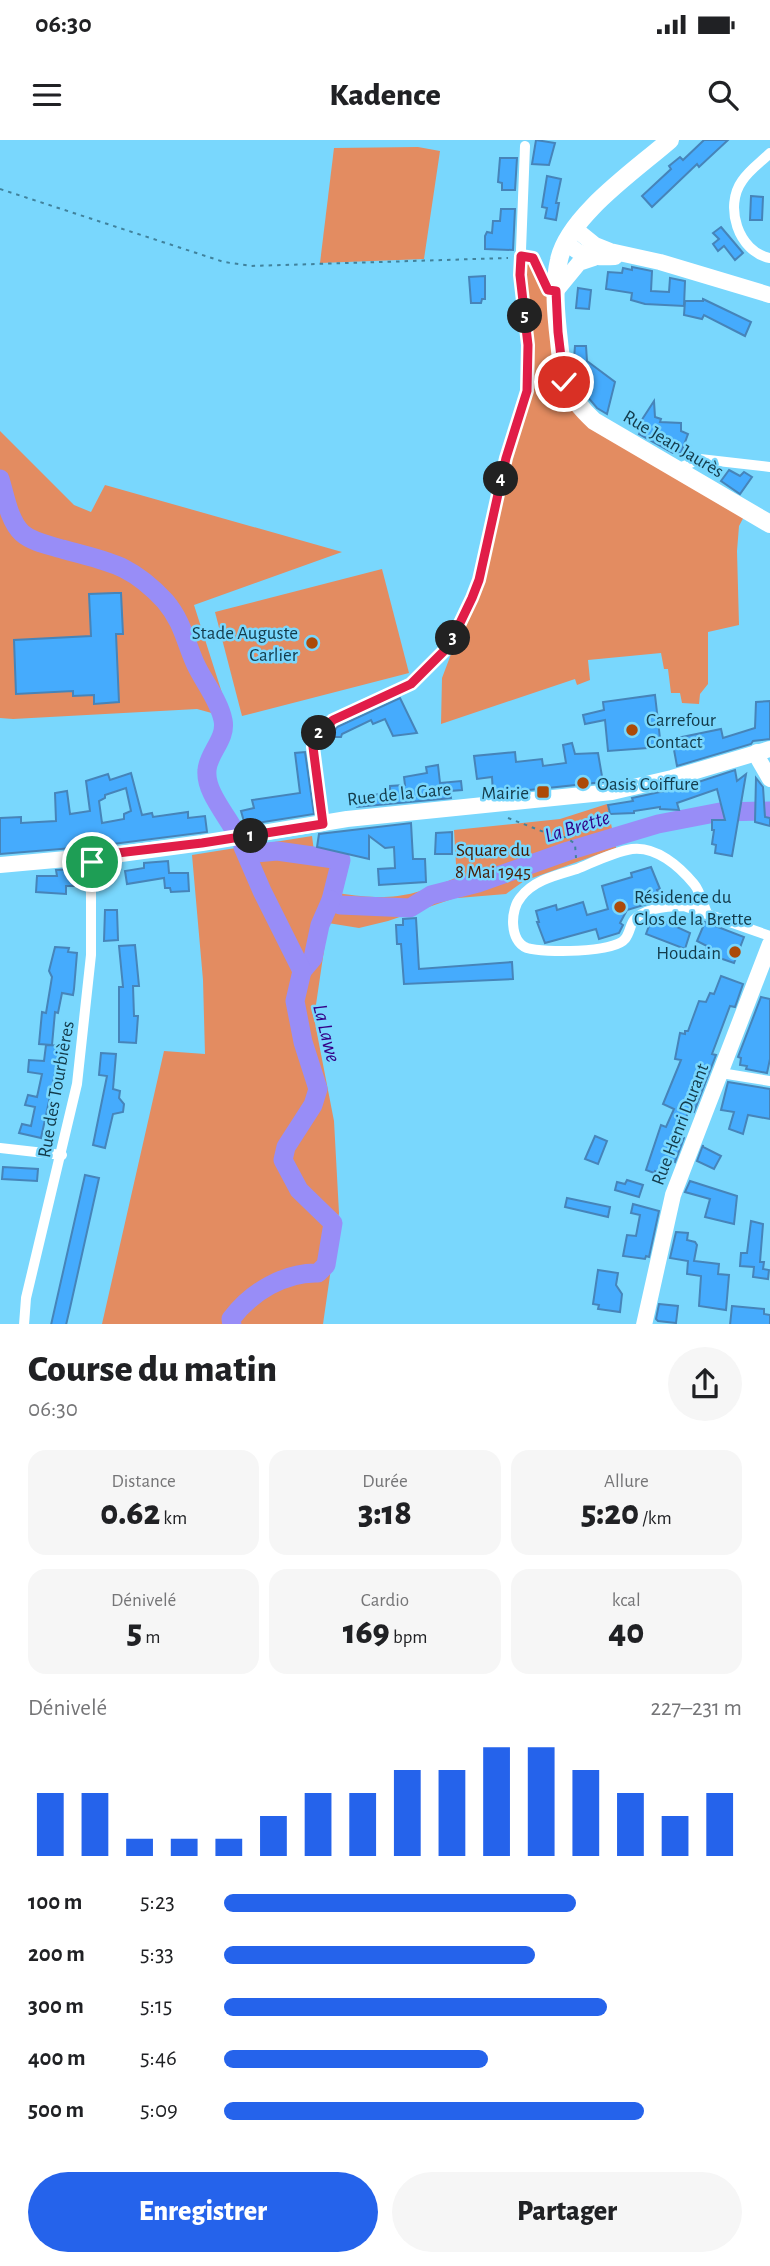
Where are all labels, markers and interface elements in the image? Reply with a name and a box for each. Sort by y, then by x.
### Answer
text: 06:30 [35,11,92,37]
icon: menu [28,76,66,114]
icon: search [704,76,742,114]
text: Kadence [329,79,441,111]
pin: 5 [508,298,542,334]
text: 5 [520,306,529,325]
pin [534,352,594,412]
icon: check [545,363,583,401]
street label: Rue Jean Jaurès [620,407,727,482]
pin: 4 [484,462,518,496]
text: 4 [496,469,505,488]
pin: 3 [435,620,470,656]
place label: Stade Auguste Carlier [192,624,298,665]
text: 3 [448,628,457,647]
marker: Stade Auguste Carlier [304,635,320,651]
place label: Carrefour Contact [646,711,716,752]
pin: 2 [302,716,336,750]
marker: Carrefour Contact [624,722,640,738]
text: 2 [314,723,323,742]
marker: Oasis Coiffure [575,775,591,791]
place label: Oasis Coiffure [597,775,699,794]
street label: Rue de la Gare [346,780,452,809]
place label: Mairie [481,784,529,803]
marker: Mairie [535,784,551,800]
water label: La Brette [542,807,612,846]
pin: 1 [233,818,268,854]
text: 1 [247,826,254,845]
pin [62,832,122,892]
park label: Square du 8 Mai 1945 [455,841,531,882]
icon: arrive [73,843,111,881]
place label: Résidence du Clos de la Brette [634,888,752,929]
marker: Résidence du Clos de la Brette [612,899,628,915]
place label: Houdain [656,944,721,963]
marker: Houdain [727,944,743,960]
water label: La Lawe [309,1002,344,1065]
street label: Rue des Tourbières [35,1019,78,1159]
street label: Rue Henri Durant [648,1061,712,1188]
button: share [668,1347,742,1421]
text: Course du matin [28,1351,277,1389]
text: 06:30 [28,1398,78,1421]
text: Distance [111,1472,176,1491]
text: Durée [362,1472,408,1491]
text: Allure [604,1472,649,1491]
text: 0.62 [100,1496,160,1531]
text: 3:18 [358,1496,412,1531]
text: 5:20 [581,1496,639,1531]
text: km [160,1509,187,1528]
text: /km [639,1509,672,1528]
text: Dénivelé [111,1591,176,1610]
text: Cardio [361,1591,409,1610]
text: kcal [612,1591,641,1610]
text: 5 [127,1615,142,1650]
text: 169 [343,1615,390,1650]
text: 40 [608,1615,644,1650]
text: m [142,1628,161,1647]
text: bpm [390,1628,427,1647]
text: Dénivelé [28,1697,107,1720]
text: 227–231 m [650,1697,742,1720]
text: 100 m [28,1891,82,1914]
text: 5:23 [140,1891,175,1914]
text: 200 m [28,1943,85,1966]
text: 5:33 [140,1943,174,1966]
text: 300 m [28,1995,84,2018]
text: 5:15 [140,1995,172,2018]
text: 400 m [28,2047,86,2070]
text: 5:46 [140,2047,177,2070]
text: 500 m [28,2099,84,2122]
text: 5:09 [140,2099,178,2122]
button: Enregistrer [28,2172,378,2252]
button: Partager [392,2172,742,2252]

